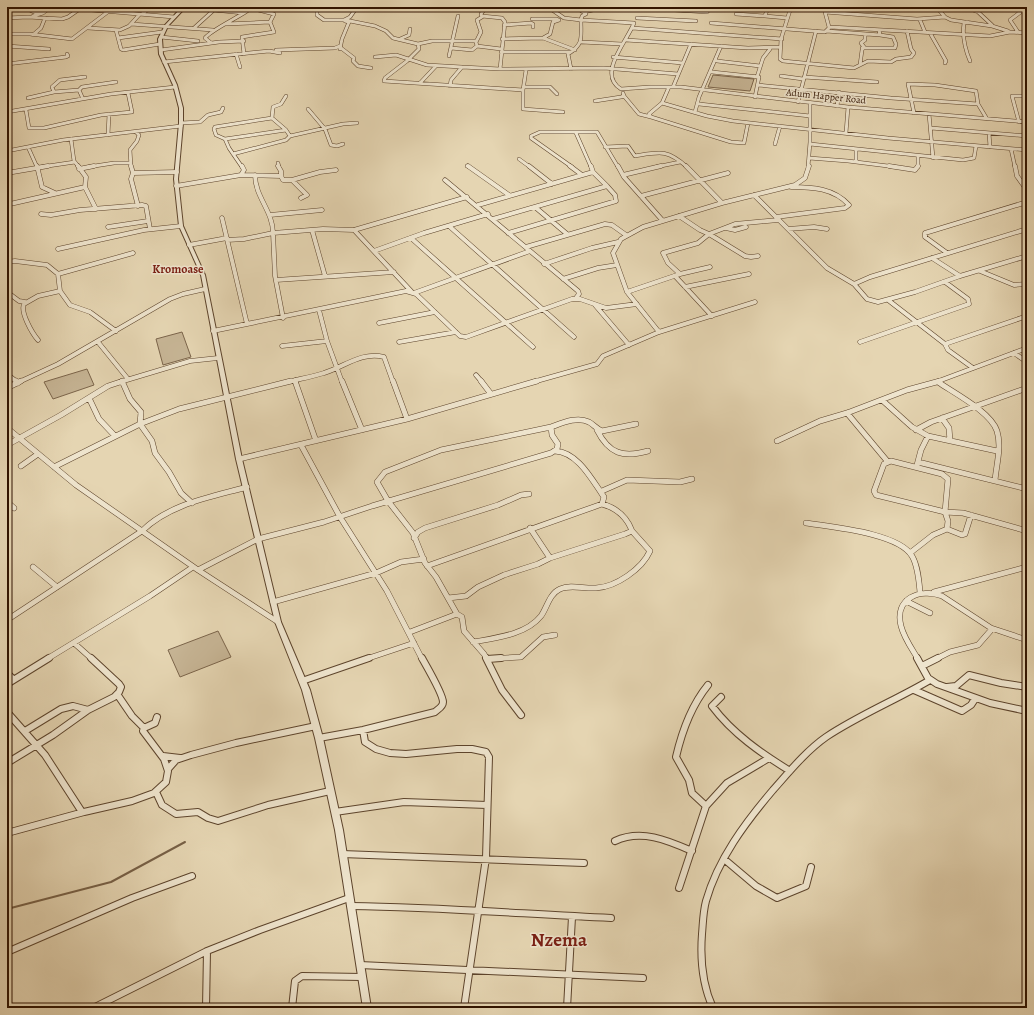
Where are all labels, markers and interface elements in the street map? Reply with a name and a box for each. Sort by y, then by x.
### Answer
street label: Adum Happer Road [784,85,867,108]
district label: Kromoase [152,261,204,277]
district label: Nzema [531,927,588,953]

